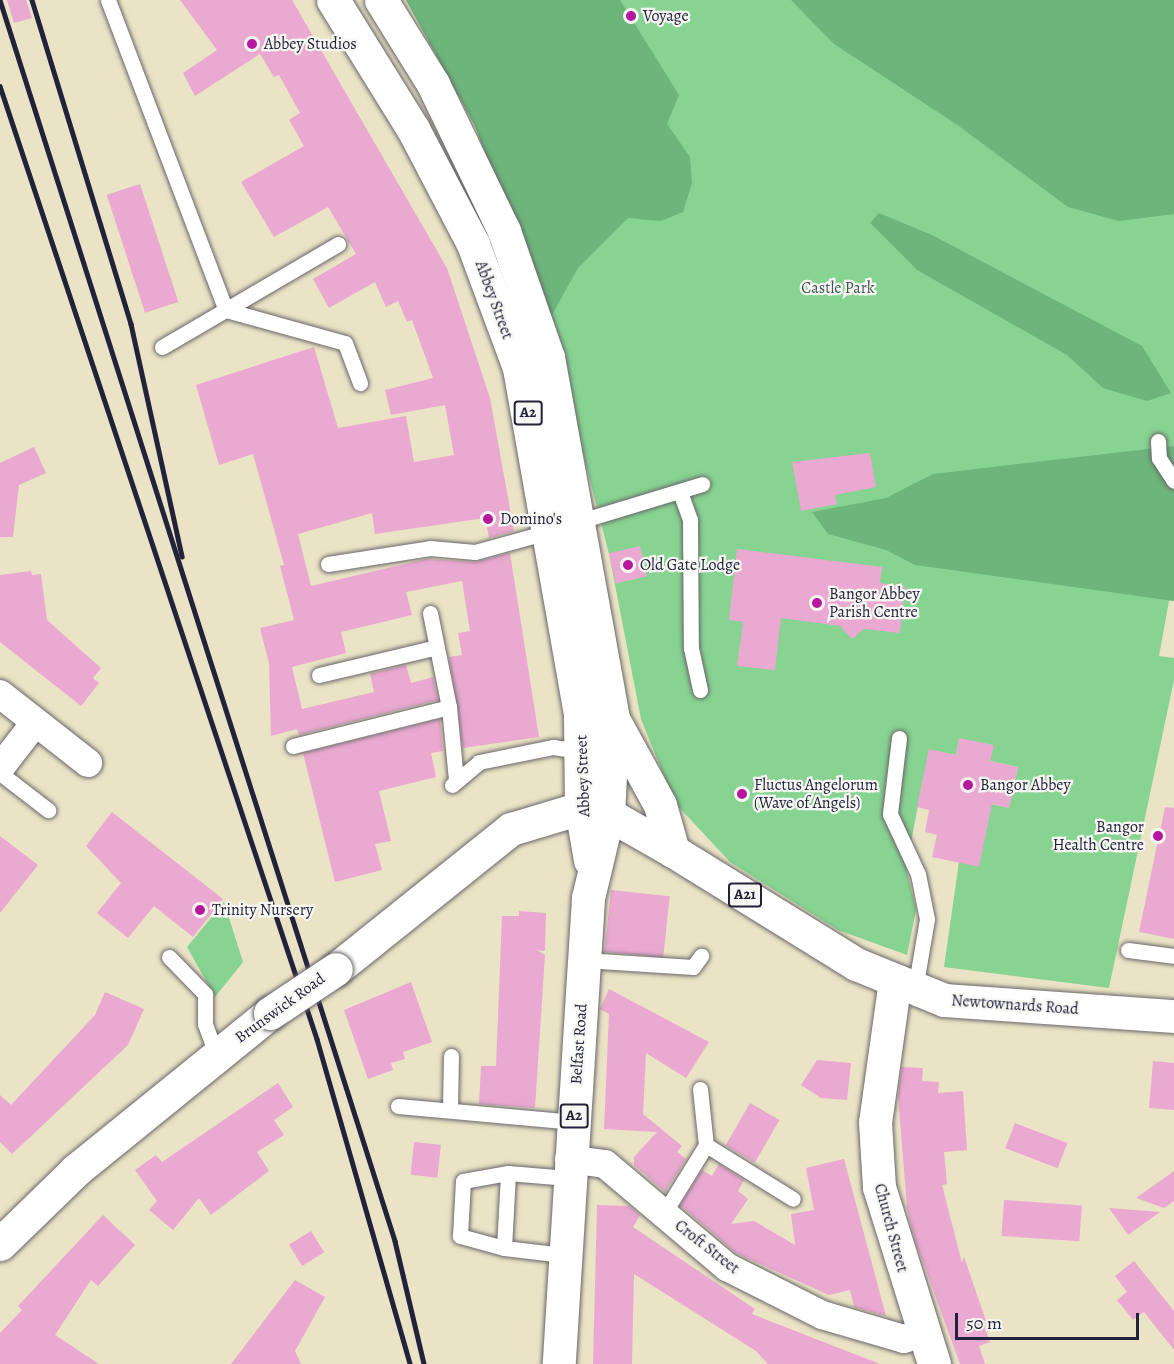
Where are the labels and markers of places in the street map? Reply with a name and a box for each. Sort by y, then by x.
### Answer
place label: Voyage [643,6,689,26]
marker: Voyage [624,9,638,23]
place label: Abbey Studios [264,34,357,54]
marker: Abbey Studios [245,37,259,51]
place label: Domino's [500,509,562,529]
marker: Domino's [481,512,495,526]
place label: Old Gate Lodge [640,555,740,575]
marker: Old Gate Lodge [621,558,635,572]
place label: Bangor Abbey Parish Centre [829,584,920,622]
marker: Bangor Abbey Parish Centre [810,596,824,610]
place label: Fluctus Angelorum (Wave of Angels) [754,775,878,813]
place label: Bangor Abbey [980,775,1071,795]
marker: Bangor Abbey [961,778,975,792]
marker: Fluctus Angelorum (Wave of Angels) [735,787,749,801]
place label: Bangor Health Centre [1053,817,1144,855]
marker: Bangor Health Centre [1149,827,1167,845]
place label: Trinity Nursery [212,900,313,920]
marker: Trinity Nursery [193,903,207,917]

